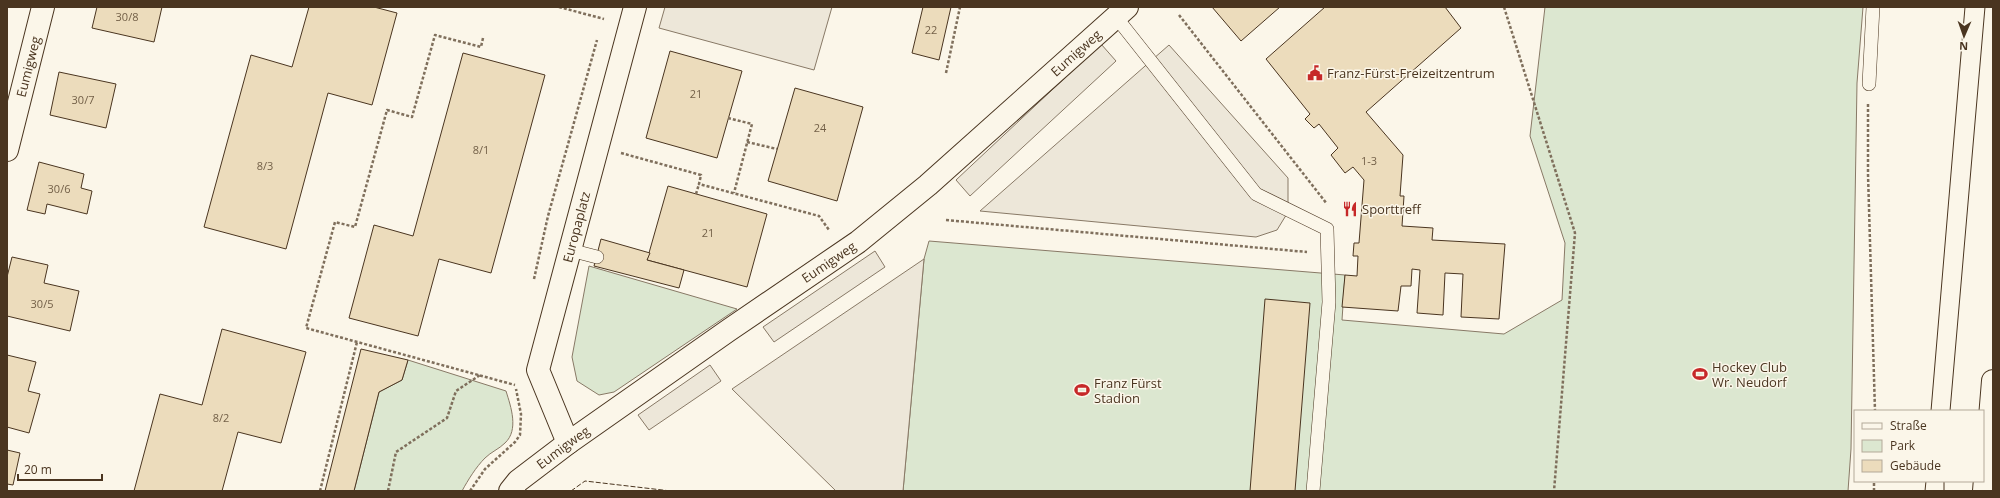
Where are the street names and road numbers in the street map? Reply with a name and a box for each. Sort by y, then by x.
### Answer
street label: Eumigweg [1047,25,1105,80]
street label: Eumigweg [12,34,44,99]
street label: Europaplatz [558,189,594,264]
street label: Eumigweg [798,237,859,287]
street label: Eumigweg [533,422,593,473]

